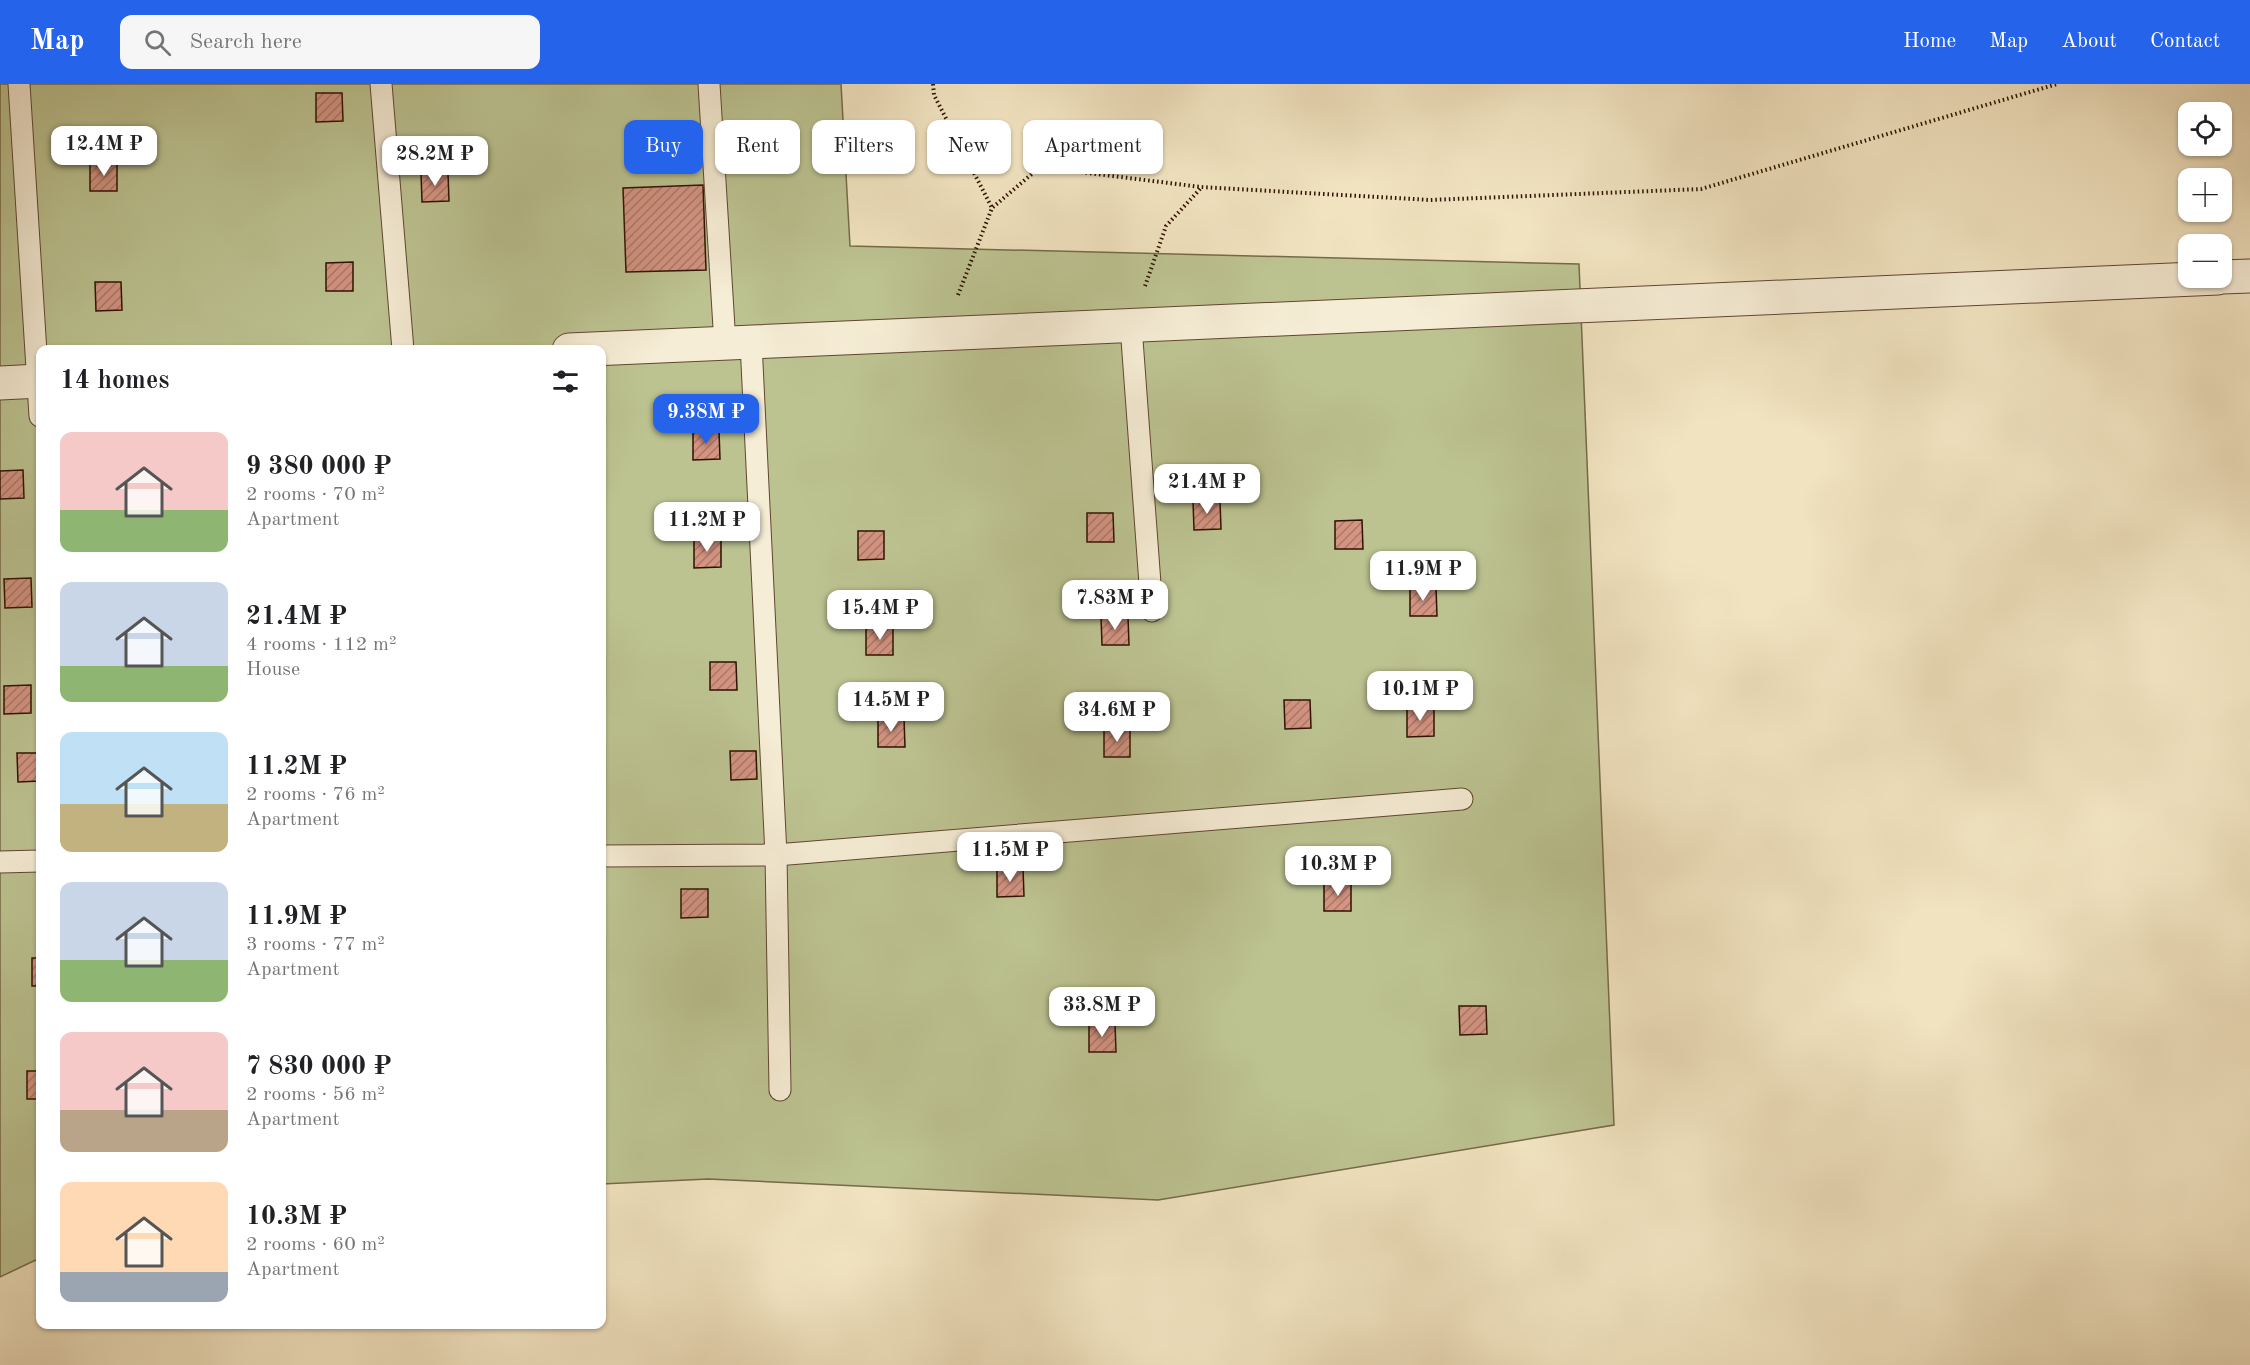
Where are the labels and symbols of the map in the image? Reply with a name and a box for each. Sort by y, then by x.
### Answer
pin: 12.4M ₽ [49,126,159,177]
pin: 28.2M ₽ [380,136,490,187]
pin: 9.38M ₽ [651,394,761,445]
pin: 21.4M ₽ [1152,464,1262,515]
pin: 11.2M ₽ [652,502,762,553]
pin: 11.9M ₽ [1368,551,1478,602]
pin: 7.83M ₽ [1060,580,1170,631]
pin: 15.4M ₽ [825,590,935,641]
pin: 10.1M ₽ [1365,671,1475,722]
pin: 14.5M ₽ [836,682,946,733]
pin: 34.6M ₽ [1062,692,1172,743]
pin: 11.5M ₽ [955,832,1065,883]
pin: 10.3M ₽ [1283,846,1393,897]
pin: 33.8M ₽ [1047,987,1157,1038]

